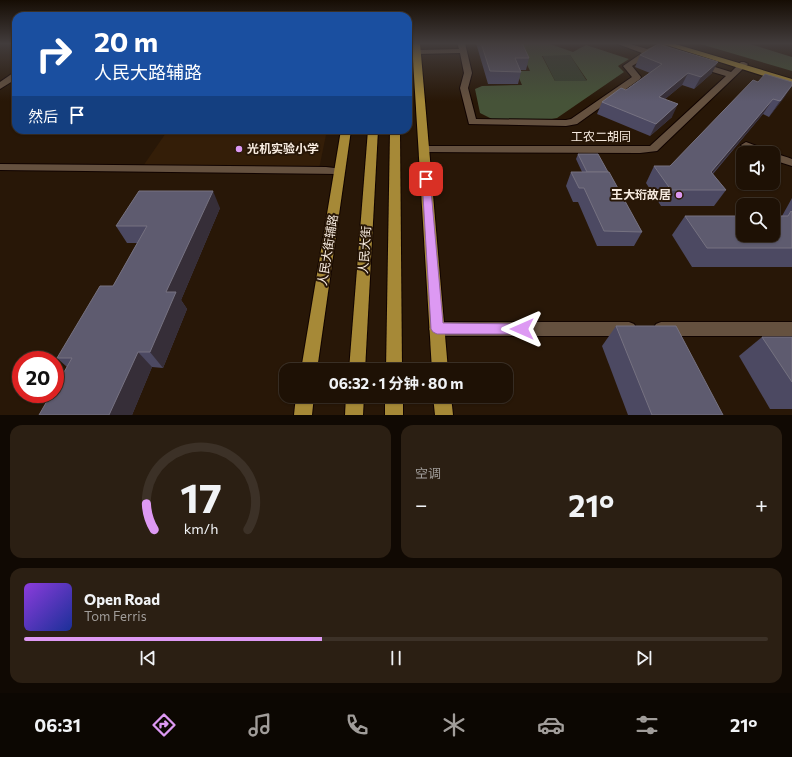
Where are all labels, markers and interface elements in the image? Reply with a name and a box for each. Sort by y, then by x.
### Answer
text: 20 m [94,24,158,58]
icon: right [28,28,80,80]
text: 人民大路辅路 [94,61,202,83]
icon: arrive [66,104,88,126]
text: 然后 [28,107,58,125]
street label: 工农二胡同 [571,129,631,143]
place label: 光机实验小学 [247,141,319,155]
marker: 光机实验小学 [234,144,244,154]
map controls [736,146,780,242]
button: sound [736,146,780,190]
pin [409,162,443,196]
icon: arrive [415,168,437,190]
place label: 王大珩故居 [611,187,671,201]
marker: 王大珩故居 [674,190,684,200]
button: search [736,198,780,242]
street label: 人民大街辅路 [314,213,340,287]
street label: 人民大街 [355,225,373,274]
position arrow [501,308,543,350]
speed limit sign: 20 [12,351,64,403]
text: 06:32 · 1 分钟 · 80 m [329,374,463,392]
text: 空调 [415,465,441,481]
text: 17 [180,470,221,521]
text: 21° [568,486,614,523]
text: − [415,491,428,518]
text: + [755,491,768,518]
text: km/h [183,518,218,536]
text: Open Road [84,590,160,608]
text: Tom Ferris [84,608,147,624]
icon: previous [137,647,159,669]
icon: pause [385,647,407,669]
icon: next [633,647,655,669]
icon: directions [150,711,178,739]
icon: music [246,711,274,739]
icon: phone [343,711,371,739]
icon: climate [440,711,468,739]
icon: car [537,711,565,739]
icon: filters [633,711,661,739]
text: 06:31 [34,714,81,736]
text: 21° [730,714,758,736]

